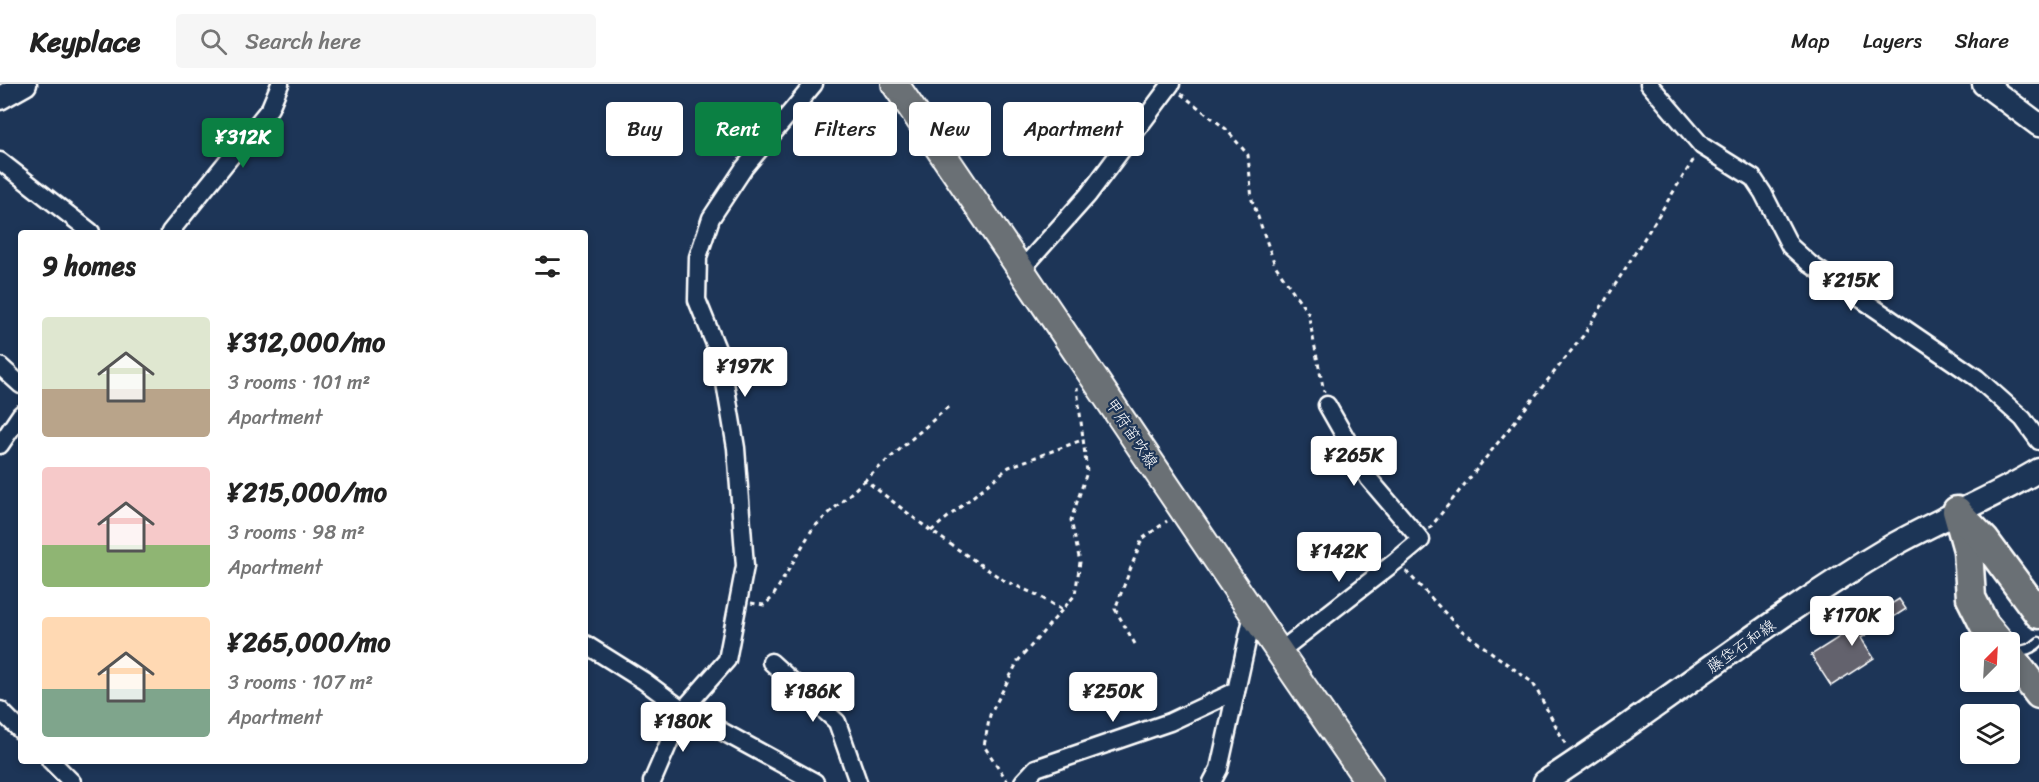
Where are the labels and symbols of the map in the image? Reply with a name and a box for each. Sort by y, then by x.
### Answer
pin: ¥312K [201,118,285,169]
pin: ¥215K [1809,261,1893,312]
pin: ¥197K [703,347,787,398]
street label: 甲府笛吹線 [1098,392,1166,474]
pin: ¥265K [1312,436,1396,487]
pin: ¥142K [1297,532,1381,583]
pin: ¥170K [1810,596,1894,647]
street label: 藤垈石和線 [1700,611,1782,681]
north arrow [1960,632,2020,692]
pin: ¥186K [771,672,855,723]
pin: ¥250K [1071,672,1155,723]
pin: ¥180K [641,702,725,753]

